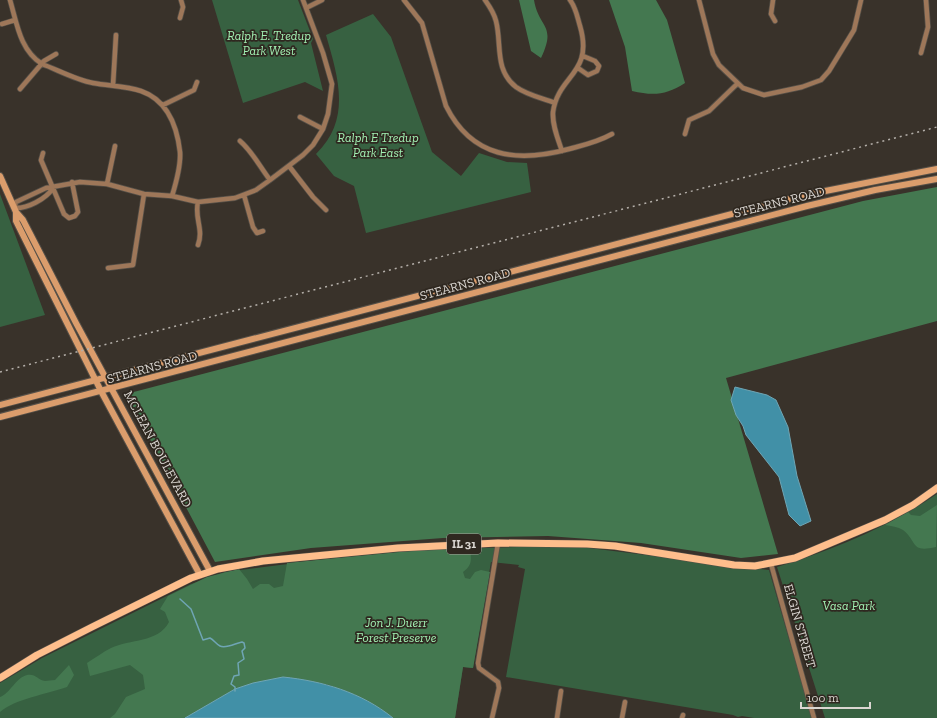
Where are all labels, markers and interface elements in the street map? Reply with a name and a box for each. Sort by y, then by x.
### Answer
park label: Ralph E. Tredup Park West [227,28,311,58]
park label: Ralph E Tredup Park East [337,130,419,160]
street label: STEARNS ROAD [732,183,826,221]
street label: STEARNS ROAD [418,265,512,303]
street label: STEARNS ROAD [105,348,199,386]
street label: MCLEAN BOULEVARD [121,388,195,510]
road number: IL 31 [447,534,481,554]
street label: ELGIN STREET [781,582,819,670]
park label: Vasa Park [823,598,876,613]
park label: Jon J. Duerr Forest Preserve [356,615,437,645]
scale bar [801,684,870,710]
text: 100 m [807,691,839,705]

